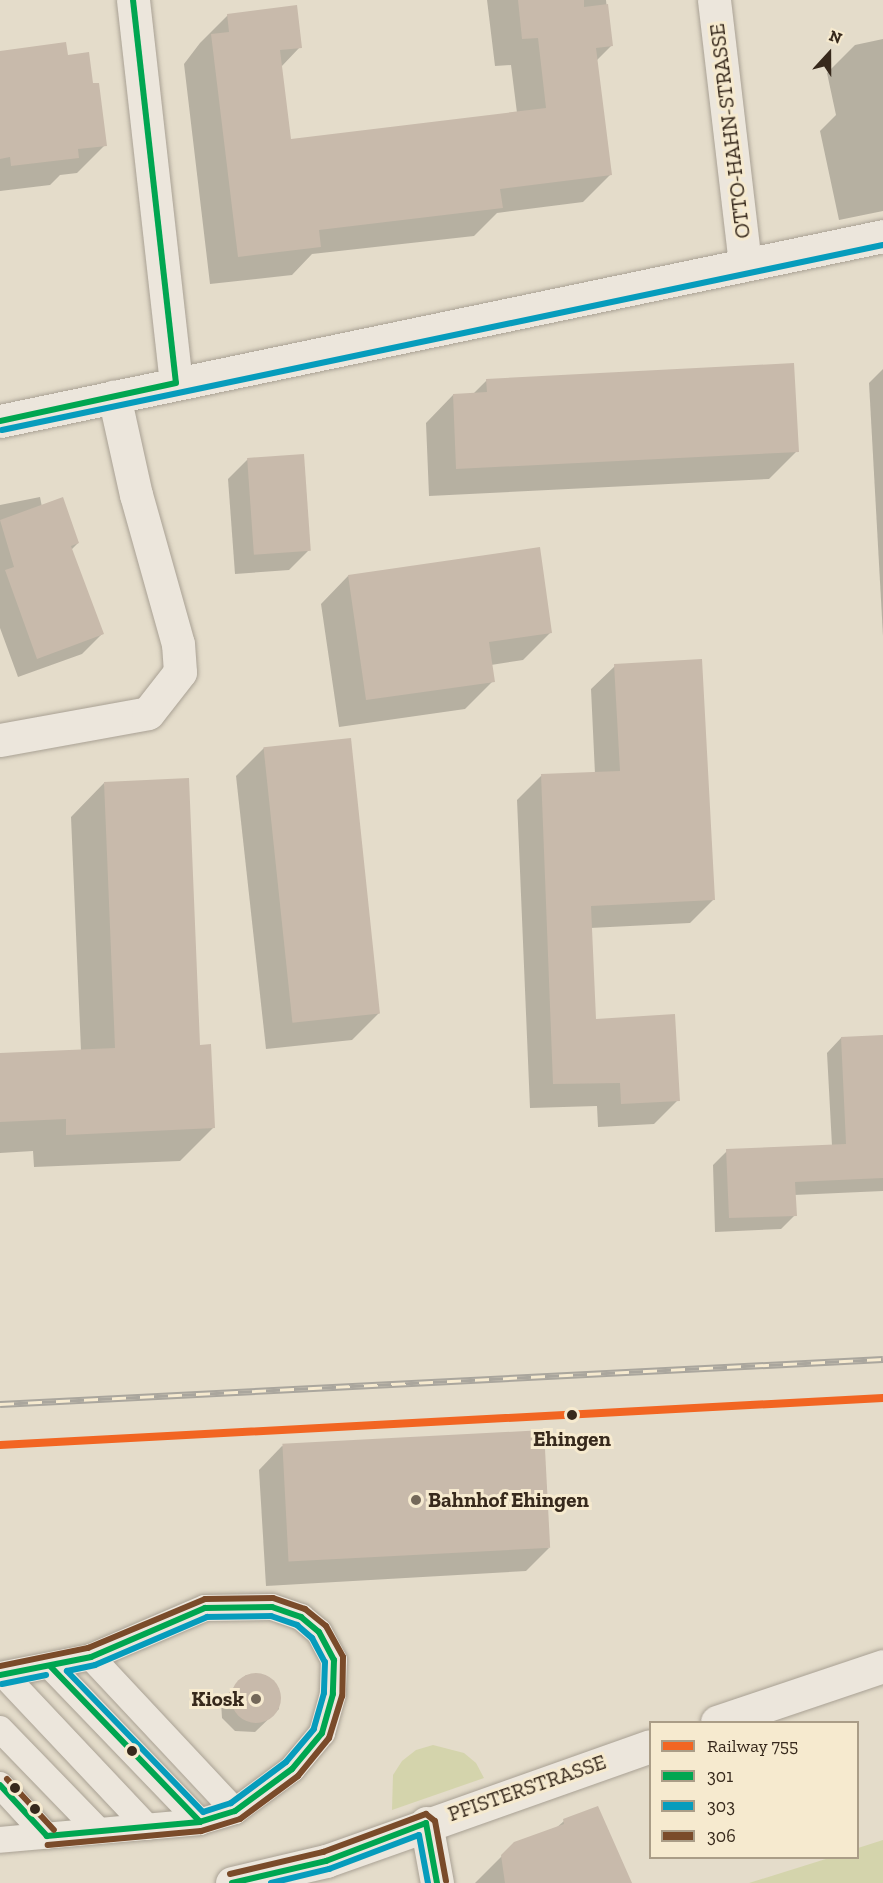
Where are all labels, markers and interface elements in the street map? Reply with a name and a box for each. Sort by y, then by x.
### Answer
street label: OTTO-HAHN-STRASSE [704,22,756,240]
north arrow [799,24,859,84]
text: N [827,26,845,48]
marker: Ehingen [563,1406,581,1424]
place label: Ehingen [533,1426,611,1452]
place label: Bahnhof Ehingen [428,1487,589,1513]
marker: Bahnhof Ehingen [409,1493,423,1507]
place label: Kiosk [191,1686,244,1712]
marker: Kiosk [249,1692,263,1706]
legend [649,1721,859,1859]
text: Railway 755 [707,1735,798,1757]
unlabelled marker [126,1745,138,1757]
street label: PFISTERSTRASSE [445,1749,609,1827]
text: 301 [707,1765,733,1787]
unlabelled marker [9,1782,21,1794]
text: 303 [707,1795,735,1817]
unlabelled marker [29,1803,41,1815]
text: 306 [707,1825,736,1847]

